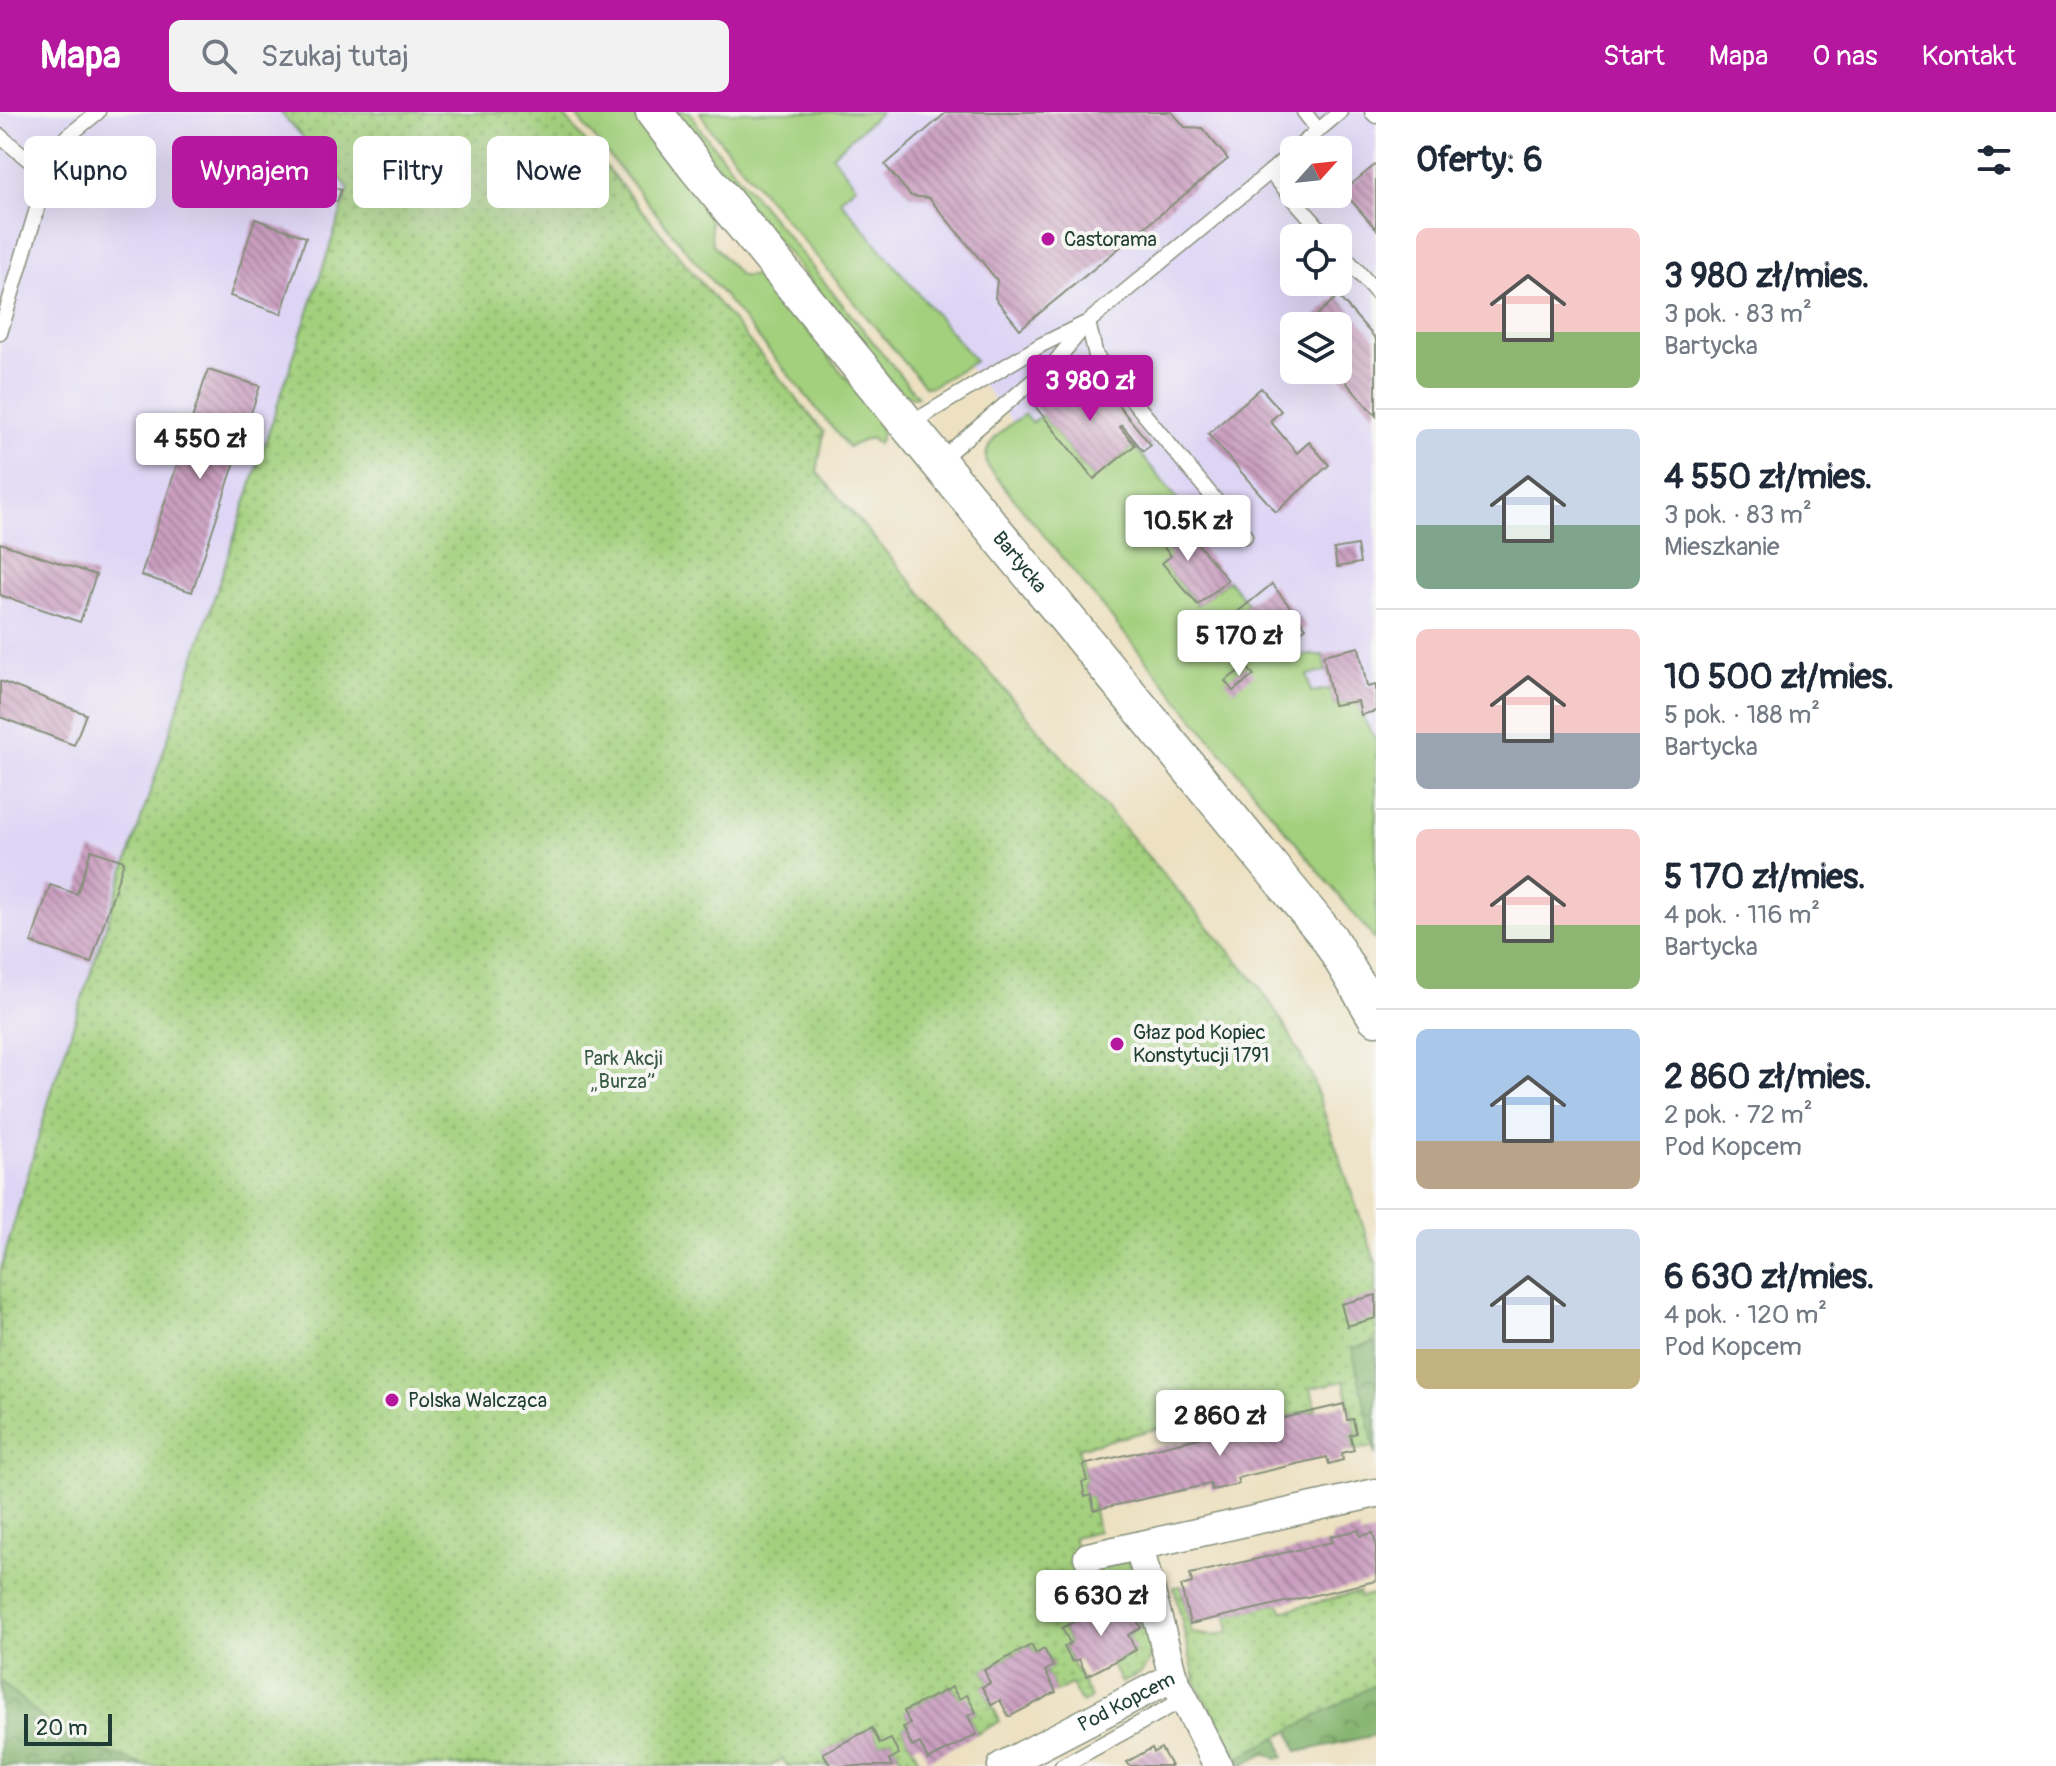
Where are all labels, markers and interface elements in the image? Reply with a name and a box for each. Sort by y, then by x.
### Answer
search box [169,20,729,92]
text: Mapa [40,32,121,80]
icon: search [197,34,241,78]
text: Szukaj tutaj [261,38,409,75]
text: Start [1603,39,1665,74]
text: Mapa [1709,39,1768,74]
text: O nas [1812,39,1878,74]
text: Kontakt [1922,39,2016,74]
chip: Kupno [24,136,156,208]
chip: Wynajem [172,136,337,208]
chip: Filtry [353,136,471,208]
chip: Nowe [487,136,609,208]
north arrow [1280,136,1352,208]
map controls [1280,136,1352,384]
icon: filters [1972,138,2016,182]
text: Oferty: 6 [1416,139,1543,182]
button: locate [1280,224,1352,296]
place label: Castorama [1064,227,1157,252]
marker: Castorama [1039,230,1057,248]
text: 3 980 zł/mies. [1664,255,1870,298]
icon: home [1480,260,1576,356]
text: 3 pok. · 83 m² [1664,298,1812,330]
button: layers [1280,312,1352,384]
text: Bartycka [1664,330,1758,362]
pin: 3 980 zł [1007,355,1173,423]
text: 3 980 zł [1045,365,1135,397]
pin: 4 550 zł [117,413,283,481]
text: 4 550 zł [154,423,246,455]
text: 4 550 zł/mies. [1664,456,1873,499]
icon: home [1480,461,1576,557]
pin: 10.5K zł [1105,495,1271,563]
text: 3 pok. · 83 m² [1664,499,1812,531]
text: 10.5K zł [1144,505,1233,537]
street label: Bartycka [987,526,1052,598]
text: Mieszkanie [1664,531,1780,563]
pin: 5 170 zł [1156,610,1322,678]
text: 5 170 zł [1195,620,1283,652]
text: 10 500 zł/mies. [1664,656,1894,699]
icon: home [1480,661,1576,757]
text: 5 pok. · 188 m² [1664,699,1820,731]
text: Bartycka [1664,731,1758,763]
text: 5 170 zł/mies. [1664,856,1866,899]
icon: home [1480,861,1576,957]
text: 4 pok. · 116 m² [1664,899,1820,931]
text: Bartycka [1664,931,1758,963]
place label: Głaz pod Kopiec Konstytucji 1791 [1133,1020,1269,1068]
marker: Głaz pod Kopiec Konstytucji 1791 [1108,1035,1126,1053]
park label: Park Akcji „Burza” [584,1046,663,1094]
text: 2 860 zł/mies. [1664,1056,1872,1099]
icon: home [1480,1061,1576,1157]
text: 2 pok. · 72 m² [1664,1099,1813,1131]
text: Pod Kopcem [1664,1131,1802,1163]
text: 6 630 zł/mies. [1664,1256,1875,1299]
icon: home [1480,1261,1576,1357]
text: 4 pok. · 120 m² [1664,1299,1827,1331]
text: Pod Kopcem [1664,1331,1802,1363]
place label: Polska Walcząca [408,1388,547,1413]
pin: 2 860 zł [1137,1390,1303,1458]
marker: Polska Walcząca [383,1391,401,1409]
text: 2 860 zł [1174,1400,1266,1432]
pin: 6 630 zł [1018,1570,1184,1638]
text: 6 630 zł [1054,1580,1148,1612]
street label: Pod Kopcem [1074,1666,1179,1737]
scale bar [24,1710,112,1746]
text: 20 m [36,1714,88,1742]

